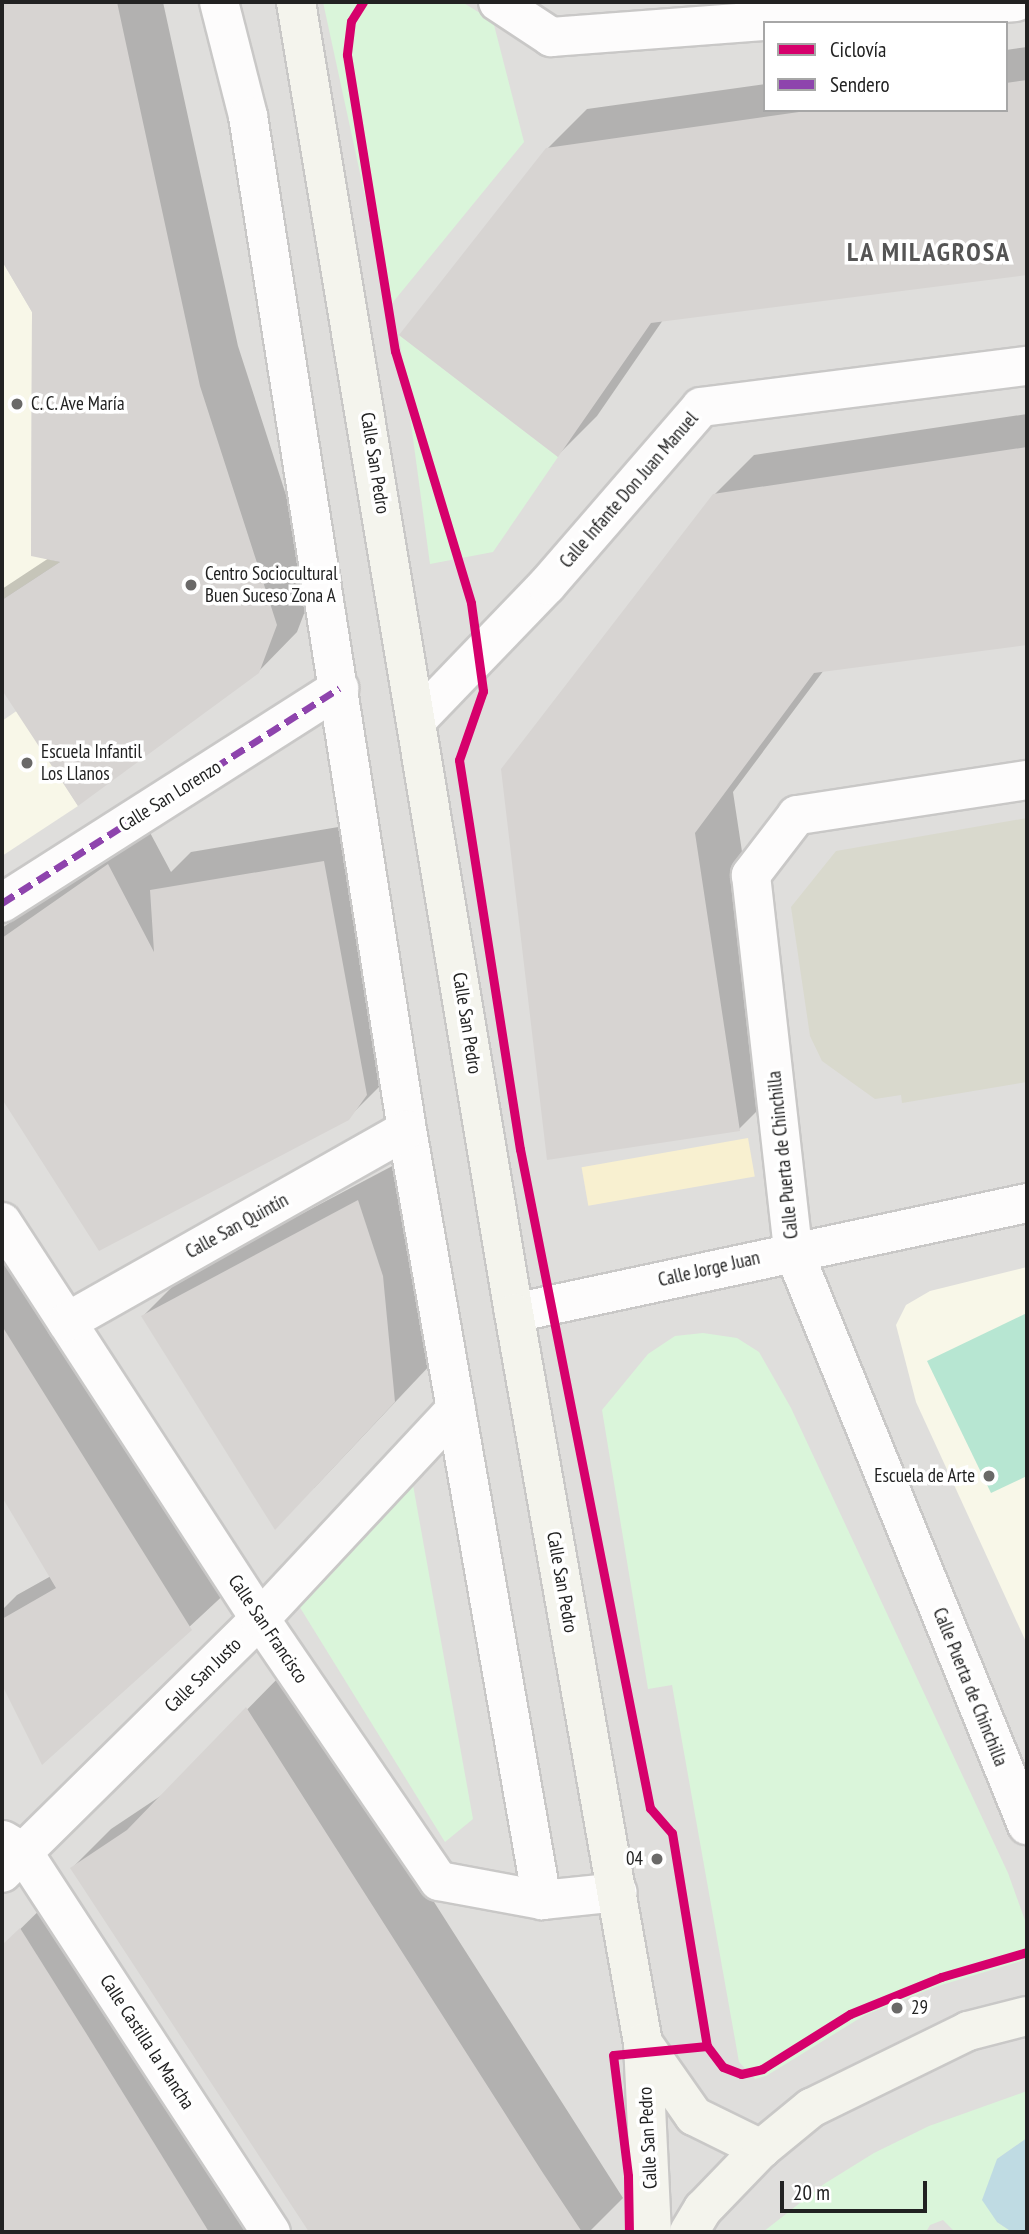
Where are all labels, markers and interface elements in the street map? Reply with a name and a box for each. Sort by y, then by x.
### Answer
legend [763,21,1008,112]
text: Ciclovía [830,36,887,63]
text: Sendero [830,71,889,98]
district label: LA MILAGROSA [848,236,1010,268]
place label: C. C. Ave María [31,393,128,415]
marker: C. C. Ave María [9,396,25,412]
street label: Calle Infante Don Juan Manuel [555,407,703,573]
street label: Calle San Pedro [356,411,394,515]
place label: Centro Sociocultural Buen Suceso Zona A [205,563,338,607]
marker: Centro Sociocultural Buen Suceso Zona A [183,577,199,593]
place label: Escuela Infantil Los Llanos [41,741,142,785]
marker: Escuela Infantil Los Llanos [19,755,35,771]
street label: Calle San Lorenzo [115,756,225,836]
street label: Calle San Pedro [448,971,486,1075]
street label: Calle Puerta de Chinchilla [763,1070,803,1240]
street label: Calle San Quintín [182,1188,292,1264]
street label: Calle Jorge Juan [656,1246,762,1292]
place label: Escuela de Arte [874,1465,975,1487]
marker: Escuela de Arte [981,1468,997,1484]
street label: Calle San Pedro [542,1530,582,1634]
street label: Calle San Francisco [223,1570,313,1688]
street label: Calle Puerta de Chinchilla [928,1604,1012,1770]
street label: Calle San Justo [160,1633,246,1717]
place label: 04 [626,1848,643,1870]
marker: 04 [649,1851,665,1867]
street label: Calle Castilla la Mancha [95,1970,199,2114]
place label: 29 [911,1997,928,2019]
marker: 29 [889,2000,905,2016]
street label: Calle San Pedro [634,2086,662,2190]
scale bar [784,2168,931,2212]
text: 20 m [793,2179,830,2206]

